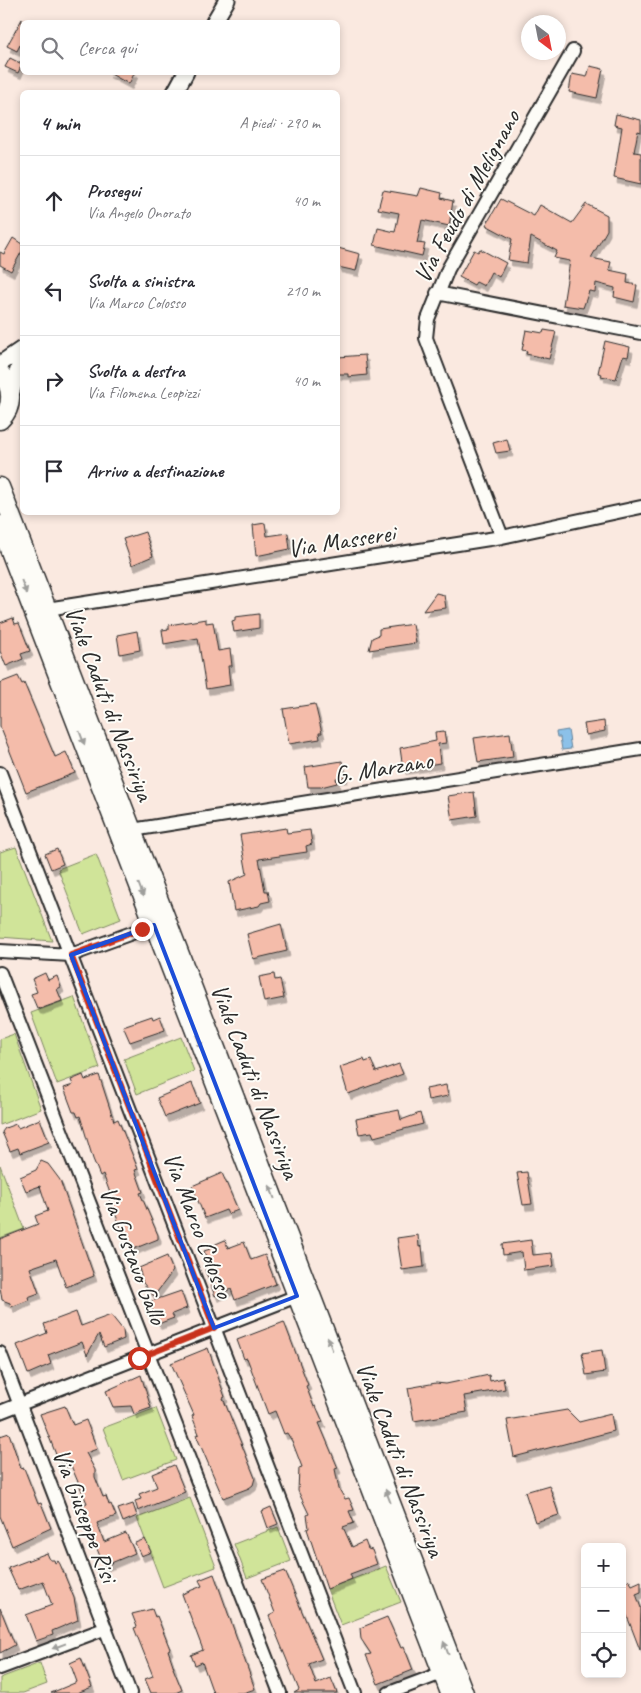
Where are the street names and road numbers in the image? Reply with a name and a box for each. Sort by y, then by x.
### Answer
street label: Via Feudo di Melignano [406,103,528,289]
street label: Via Masserei [285,516,400,565]
street label: Viale Caduti di Nassiriya [57,601,162,807]
street label: G. Marzano [332,744,436,792]
street label: Viale Caduti di Nassiriya [203,979,308,1185]
street label: Via Marco Colosso [156,1148,241,1304]
street label: Via Gustavo Gallo [92,1182,174,1330]
street label: Viale Caduti di Nassiriya [348,1357,453,1563]
street label: Via Giuseppe Risi [45,1444,126,1590]

